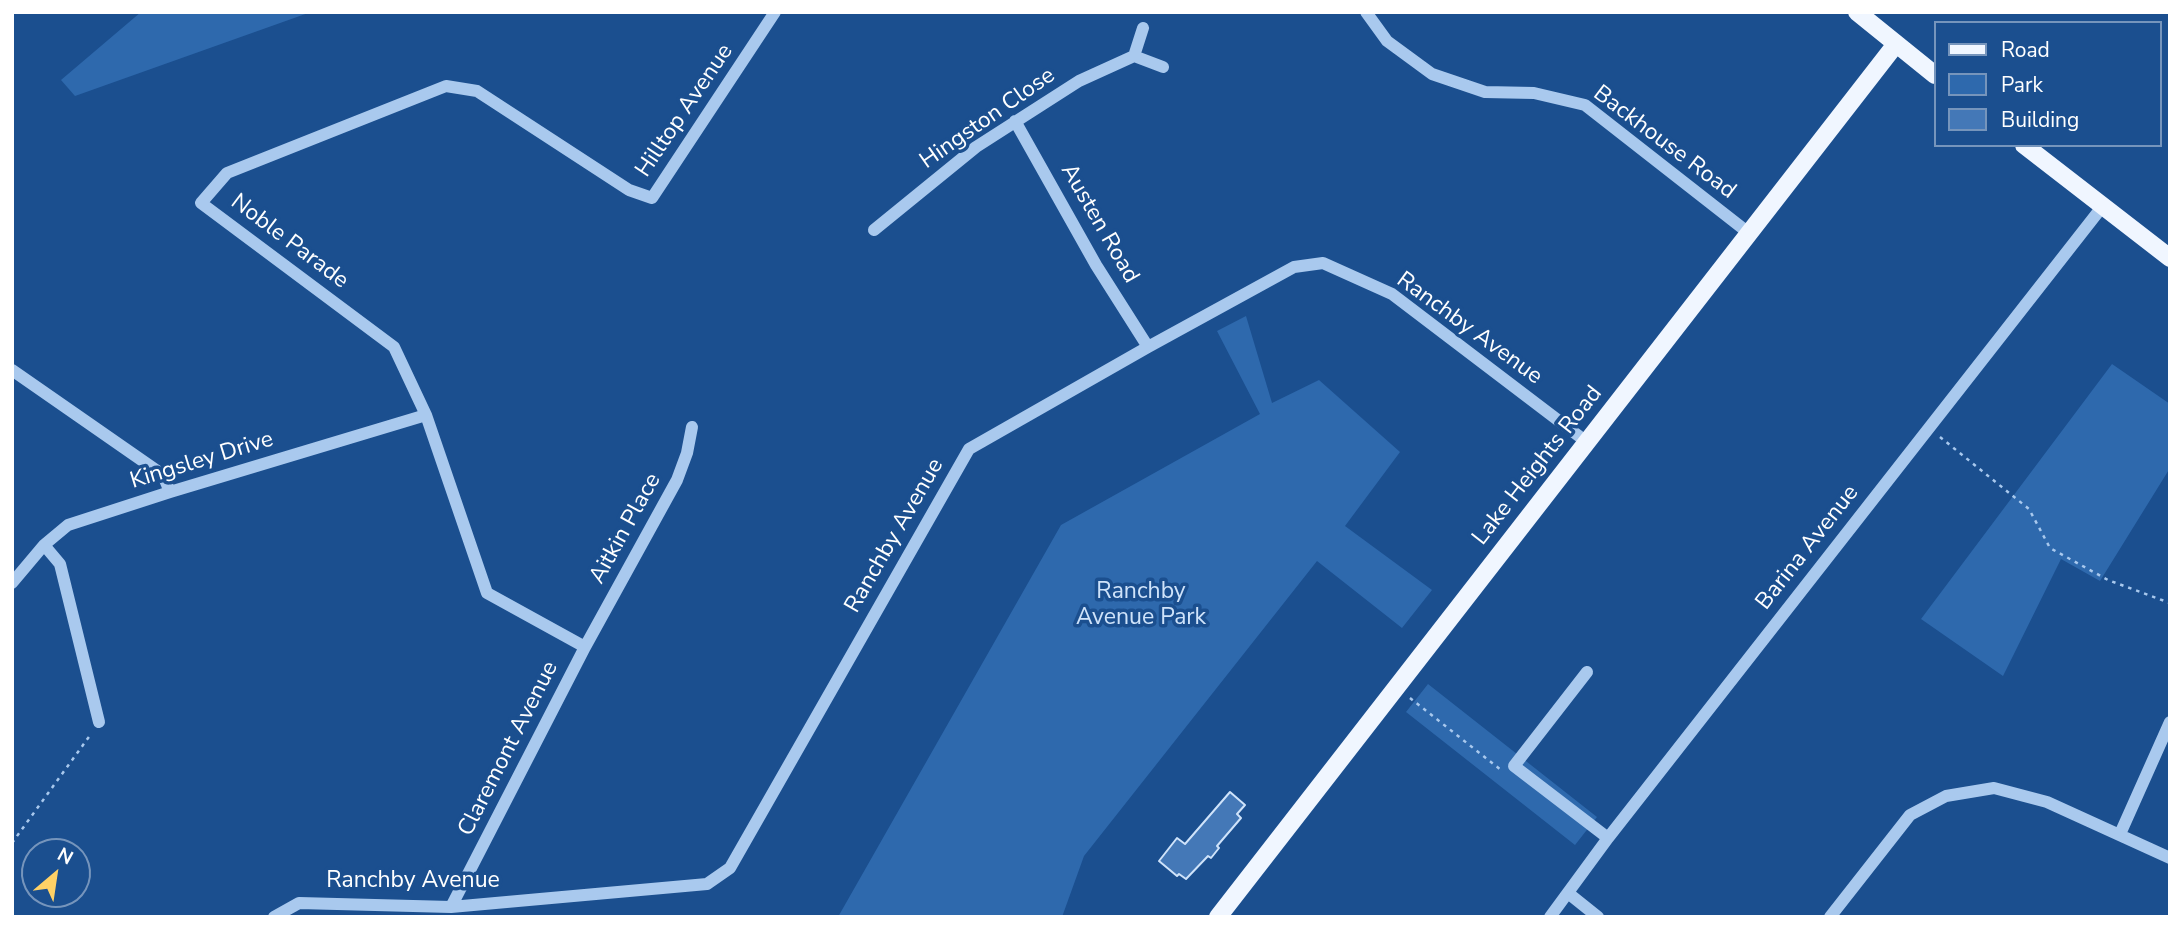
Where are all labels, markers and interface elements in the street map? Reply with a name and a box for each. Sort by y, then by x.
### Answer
legend [1934,21,2161,147]
text: Road [2001,36,2050,64]
street label: Hilltop Avenue [630,39,740,183]
street label: Hingston Close [915,62,1061,176]
text: Park [2001,71,2043,99]
street label: Backhouse Road [1587,80,1741,206]
text: Building [2001,106,2079,134]
street label: Austen Road [1054,159,1144,289]
street label: Noble Parade [225,189,353,295]
street label: Ranchby Avenue [1391,267,1547,391]
street label: Lake Heights Road [1467,381,1609,551]
street label: Kingsley Drive [127,426,277,496]
street label: Ranchby Avenue [840,454,950,618]
street label: Aitkin Place [584,469,668,589]
street label: Barina Avenue [1751,480,1865,616]
park label: Ranchby Avenue Park [1076,578,1206,632]
street label: Claremont Avenue [453,657,565,841]
north arrow [21,838,91,908]
text: N [53,842,78,871]
street label: Ranchby Avenue [326,867,500,895]

